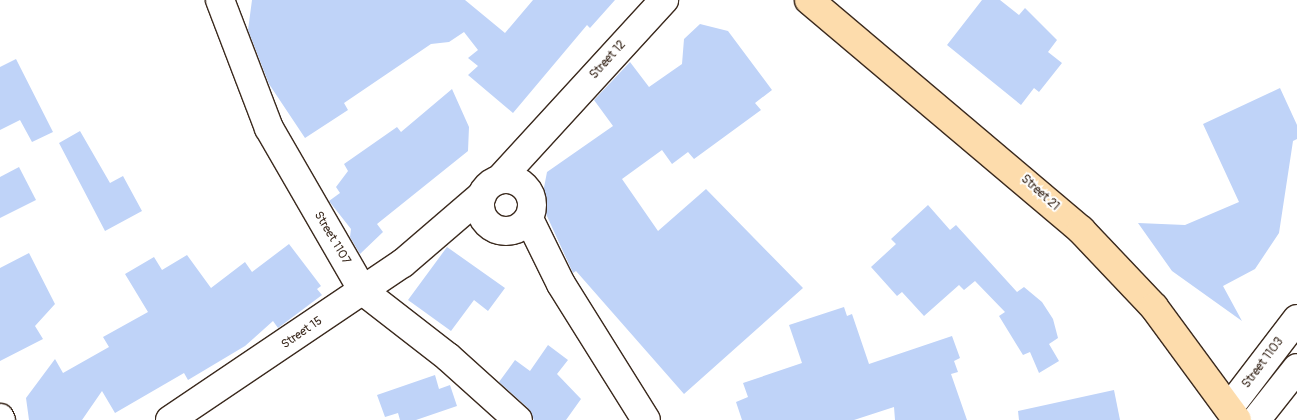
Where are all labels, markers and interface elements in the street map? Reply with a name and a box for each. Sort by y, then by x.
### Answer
street label: Street 12 [587,38,629,82]
street label: Street 21 [1018,172,1062,214]
street label: Street 1107 [311,209,353,267]
street label: Street 15 [279,314,325,352]
street label: Street 1103 [1239,335,1287,391]

